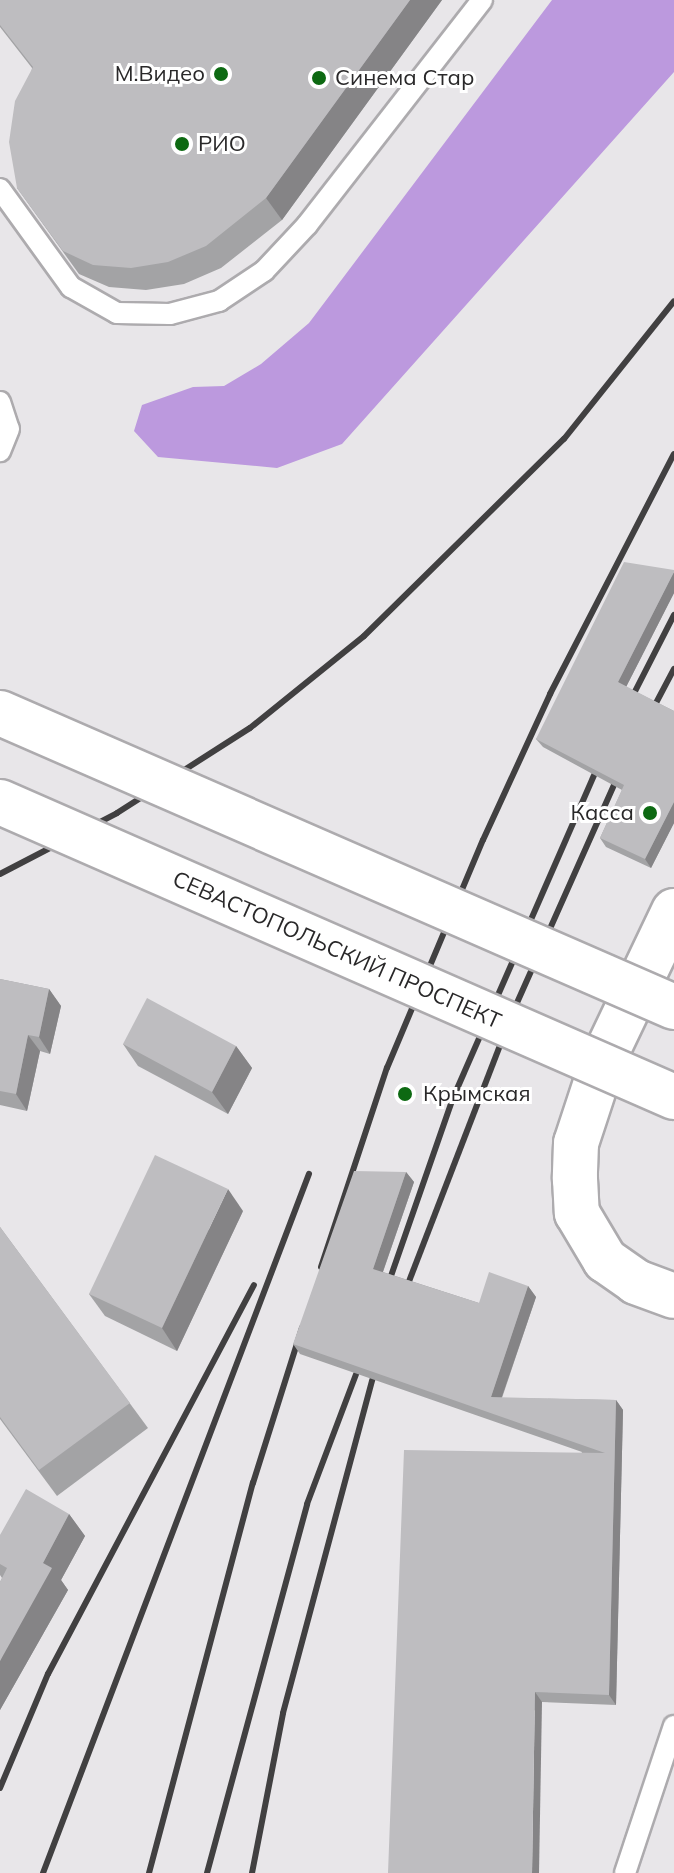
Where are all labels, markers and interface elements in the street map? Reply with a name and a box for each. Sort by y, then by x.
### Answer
place label: М.Видео [115,61,205,87]
marker: М.Видео [212,65,230,83]
place label: Синема Стар [335,65,474,91]
marker: Синема Стар [310,69,328,87]
place label: РИО [198,131,246,157]
marker: РИО [173,135,191,153]
place label: Касса [570,800,634,826]
marker: Касса [641,804,659,822]
street label: СЕВАСТОПОЛЬСКИЙ ПРОСПЕКТ [169,865,505,1035]
place label: Крымская [423,1081,530,1107]
marker: Крымская [394,1083,416,1105]

